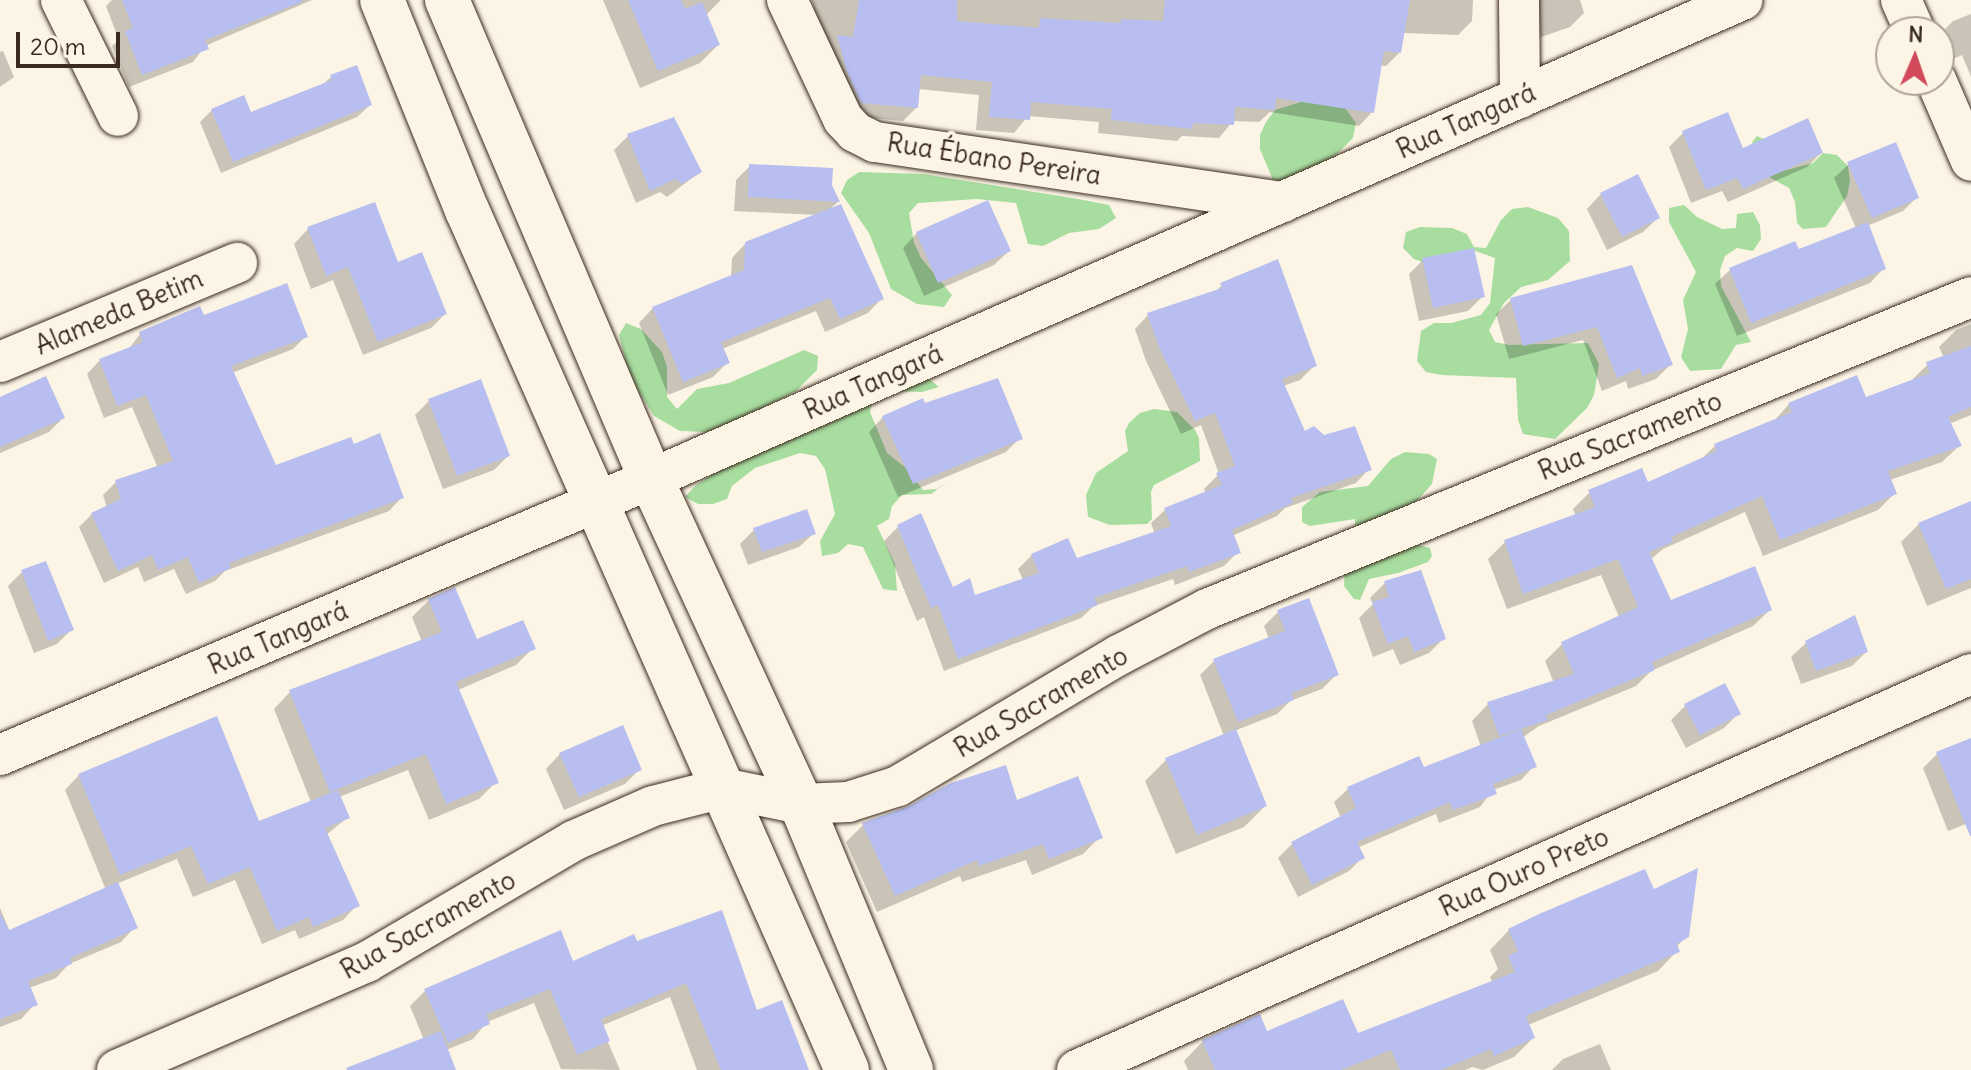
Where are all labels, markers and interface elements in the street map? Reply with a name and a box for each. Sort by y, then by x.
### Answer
scale bar [20,16,124,66]
north arrow [1875,16,1955,96]
text: N [1908,20,1924,48]
text: 20 m [30,31,86,61]
street label: Rua Tangará [1392,76,1540,166]
street label: Rua Ébano Pereira [885,127,1103,191]
street label: Alameda Betim [31,263,207,361]
street label: Rua Tangará [799,337,947,427]
street label: Rua Sacramento [1534,385,1726,487]
street label: Rua Tangará [203,595,353,681]
street label: Rua Sacramento [949,640,1133,764]
street label: Rua Ouro Preto [1435,821,1613,923]
street label: Rua Sacramento [335,864,521,986]

